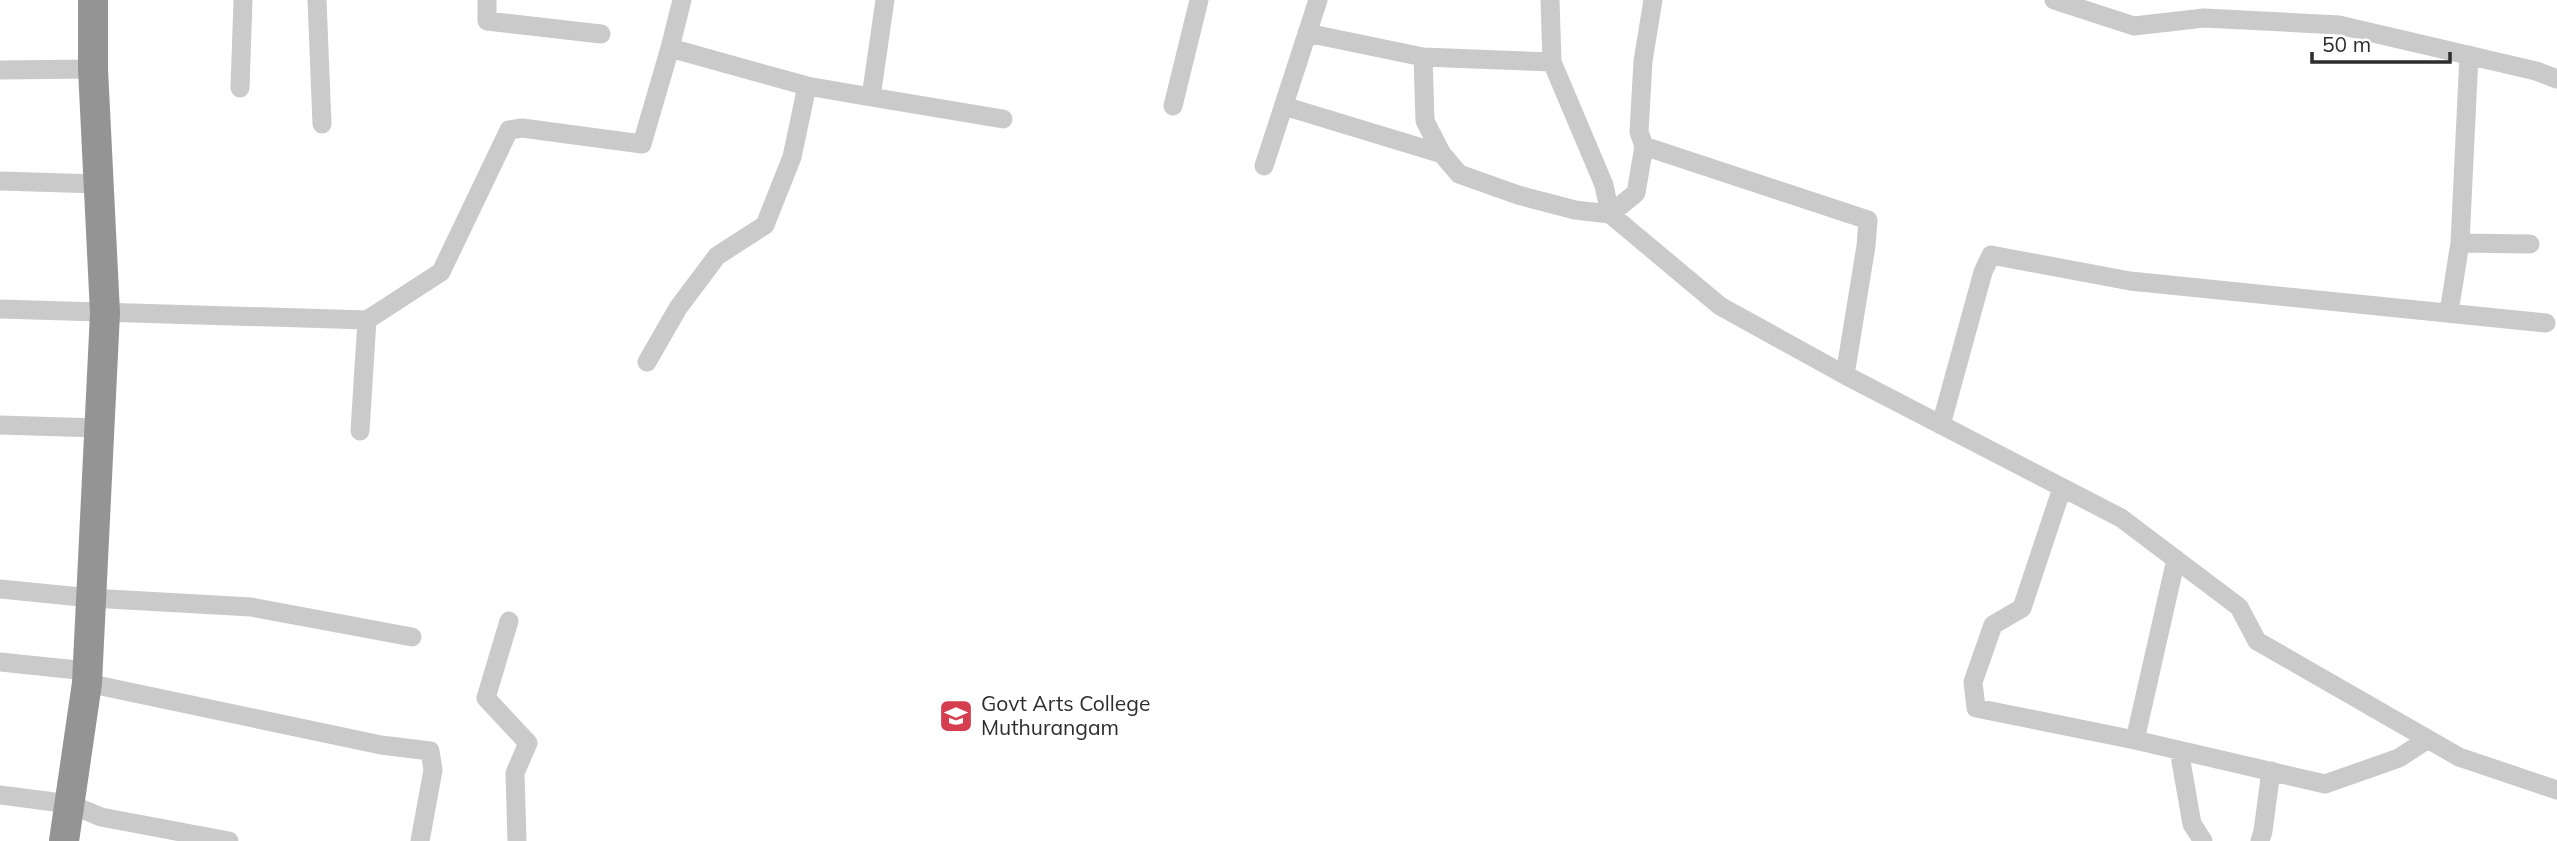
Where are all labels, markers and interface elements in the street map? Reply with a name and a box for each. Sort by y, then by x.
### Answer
scale bar [2312,21,2450,65]
text: 50 m [2322,31,2371,57]
place label: Govt Arts College Muthurangam [981,690,1150,740]
school or university icon: Govt Arts College Muthurangam [937,697,975,735]

